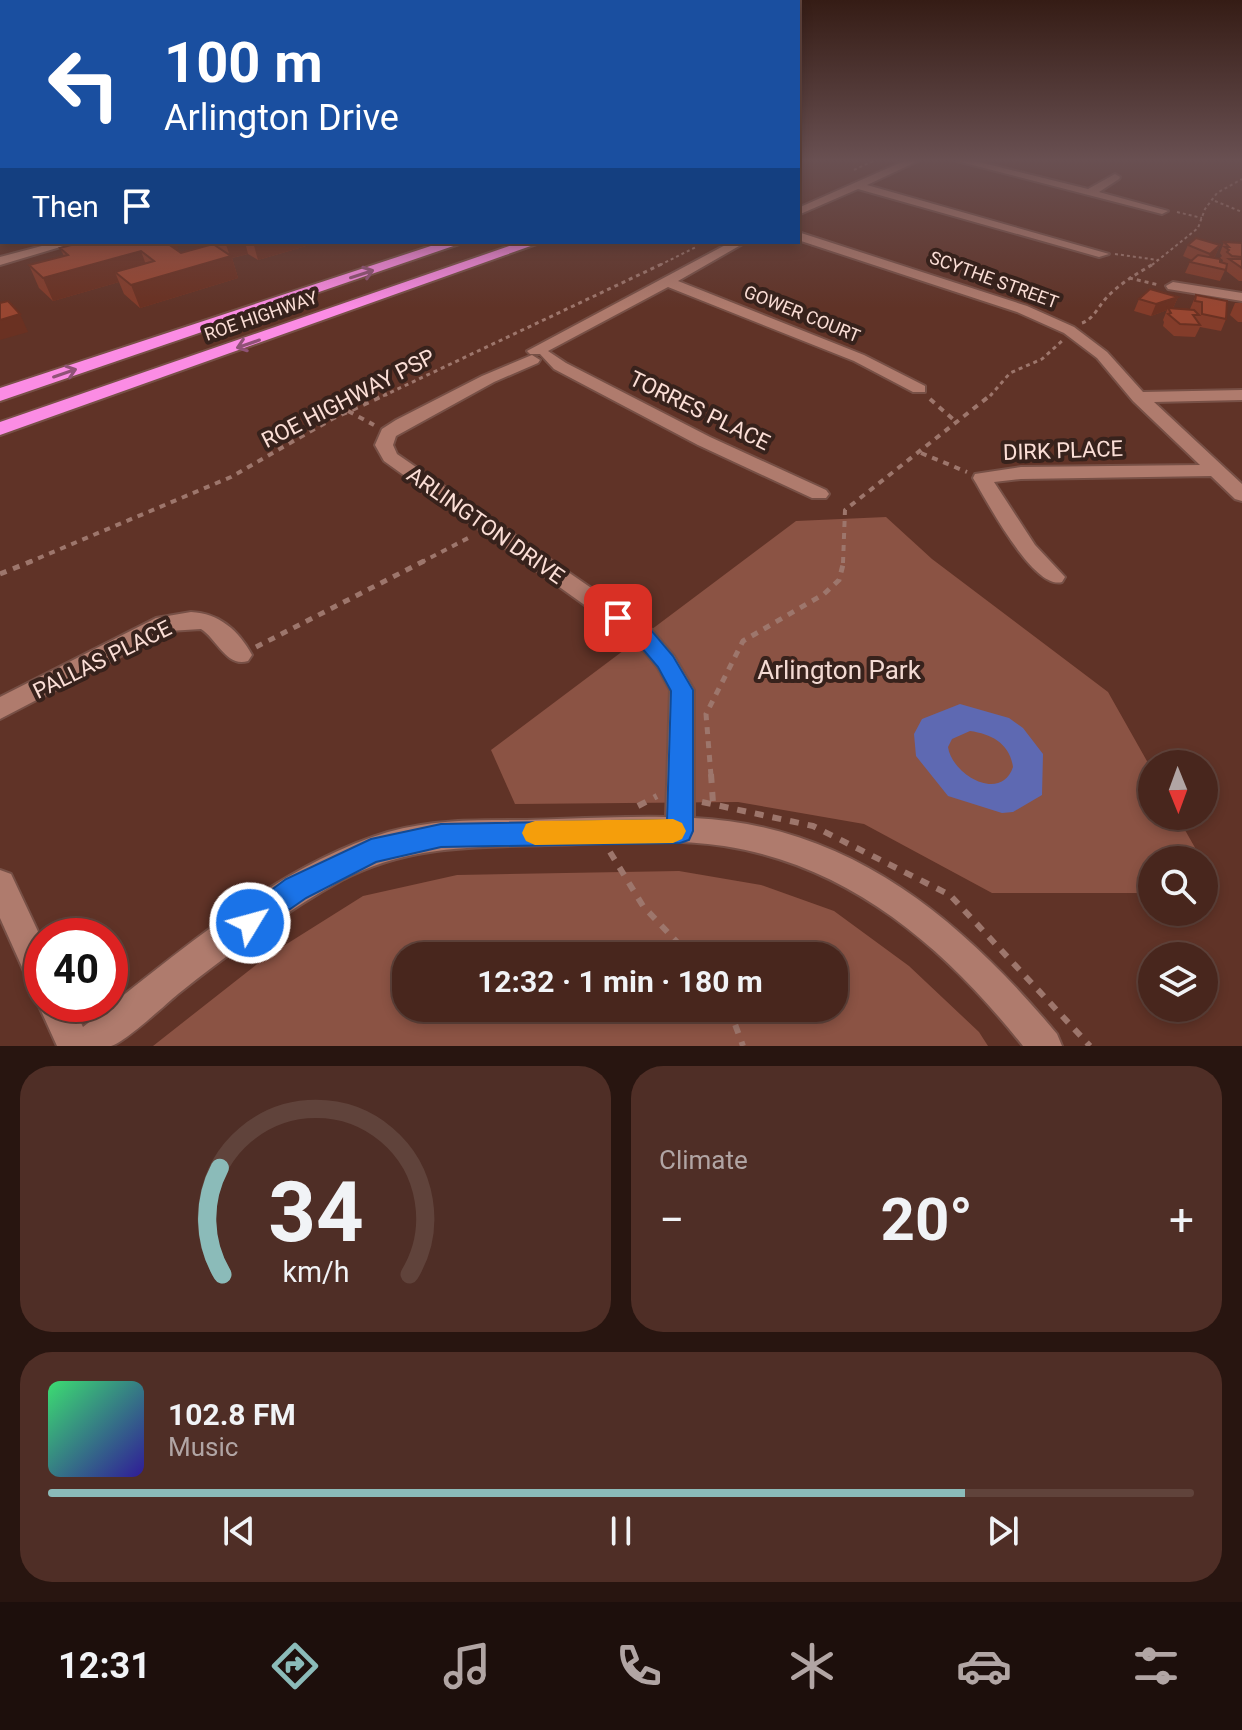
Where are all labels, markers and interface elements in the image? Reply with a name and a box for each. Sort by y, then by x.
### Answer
text: 100 m [164,30,323,96]
icon: left [32,32,136,136]
text: Arlington Drive [164,97,399,139]
icon: arrive [115,184,159,228]
text: Then [32,189,99,224]
street label: SCYTHE STREET [927,246,1062,313]
one-way arrow [350,265,375,280]
street label: GOWER COURT [741,281,864,346]
street label: ROE HIGHWAY [201,286,320,345]
one-way arrow [236,337,261,352]
street label: ROE HIGHWAY PSP [258,344,439,453]
one-way arrow [52,365,77,380]
street label: TORRES PLACE [626,366,774,455]
street label: DIRK PLACE [1003,436,1124,465]
street label: ARLINGTON DRIVE [402,462,569,589]
pin [584,584,652,652]
icon: arrive [596,596,640,640]
street label: PALLAS PLACE [29,615,175,704]
park label: Arlington Park [757,655,922,685]
north arrow [1138,750,1218,830]
map controls [1138,750,1218,1022]
button: search [1138,846,1218,926]
position arrow [208,881,292,965]
speed limit sign: 40 [24,918,128,1022]
button: layers [1138,942,1218,1022]
text: 12:32 · 1 min · 180 m [477,964,763,999]
text: Climate [659,1145,748,1175]
text: 34 [268,1164,363,1261]
text: 20° [880,1184,973,1255]
text: − [659,1194,684,1246]
text: + [1169,1194,1194,1246]
text: km/h [282,1255,349,1289]
text: 102.8 FM [168,1397,296,1432]
text: Music [168,1432,238,1462]
icon: previous [217,1509,261,1553]
icon: pause [599,1509,643,1553]
icon: next [981,1509,1025,1553]
icon: directions [267,1638,323,1694]
icon: music [439,1638,495,1694]
icon: phone [611,1638,667,1694]
icon: climate [784,1638,840,1694]
icon: car [956,1638,1012,1694]
icon: filters [1128,1638,1184,1694]
text: 12:31 [58,1645,151,1687]

